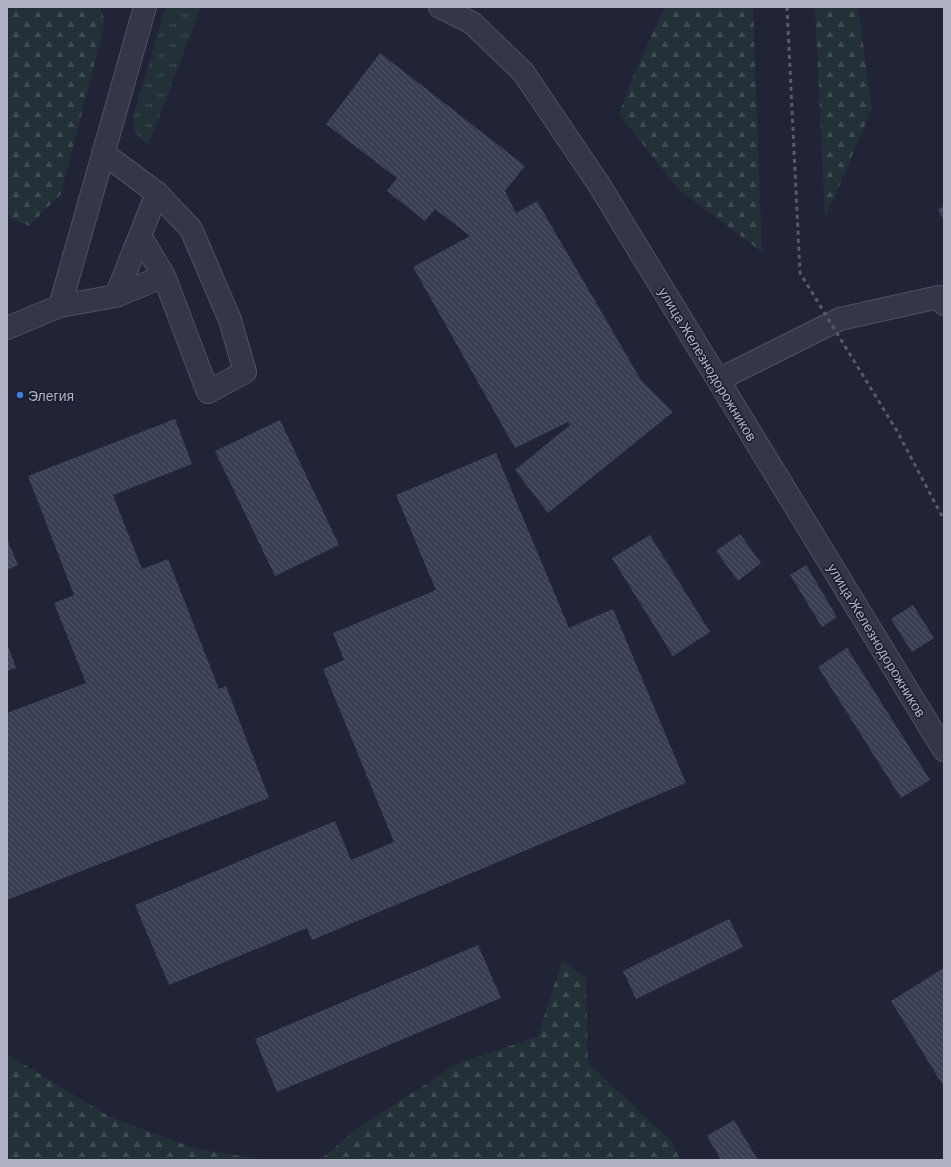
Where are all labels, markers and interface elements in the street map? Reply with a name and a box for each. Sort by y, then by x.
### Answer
street label: улица Железнодорожников [655,284,761,444]
place label: Элегия [28,387,74,404]
marker: Элегия [15,390,25,400]
street label: улица Железнодорожников [824,560,930,720]

